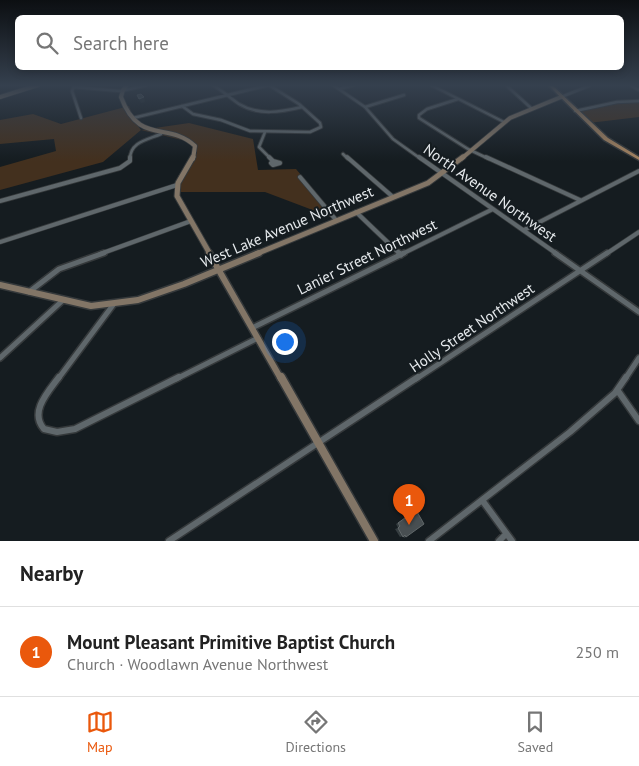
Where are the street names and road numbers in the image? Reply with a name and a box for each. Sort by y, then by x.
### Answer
street label: North Avenue Northwest [420,139,561,246]
street label: West Lake Avenue Northwest [198,182,376,272]
street label: Lanier Street Northwest [294,214,440,299]
street label: Holly Street Northwest [406,279,538,376]

